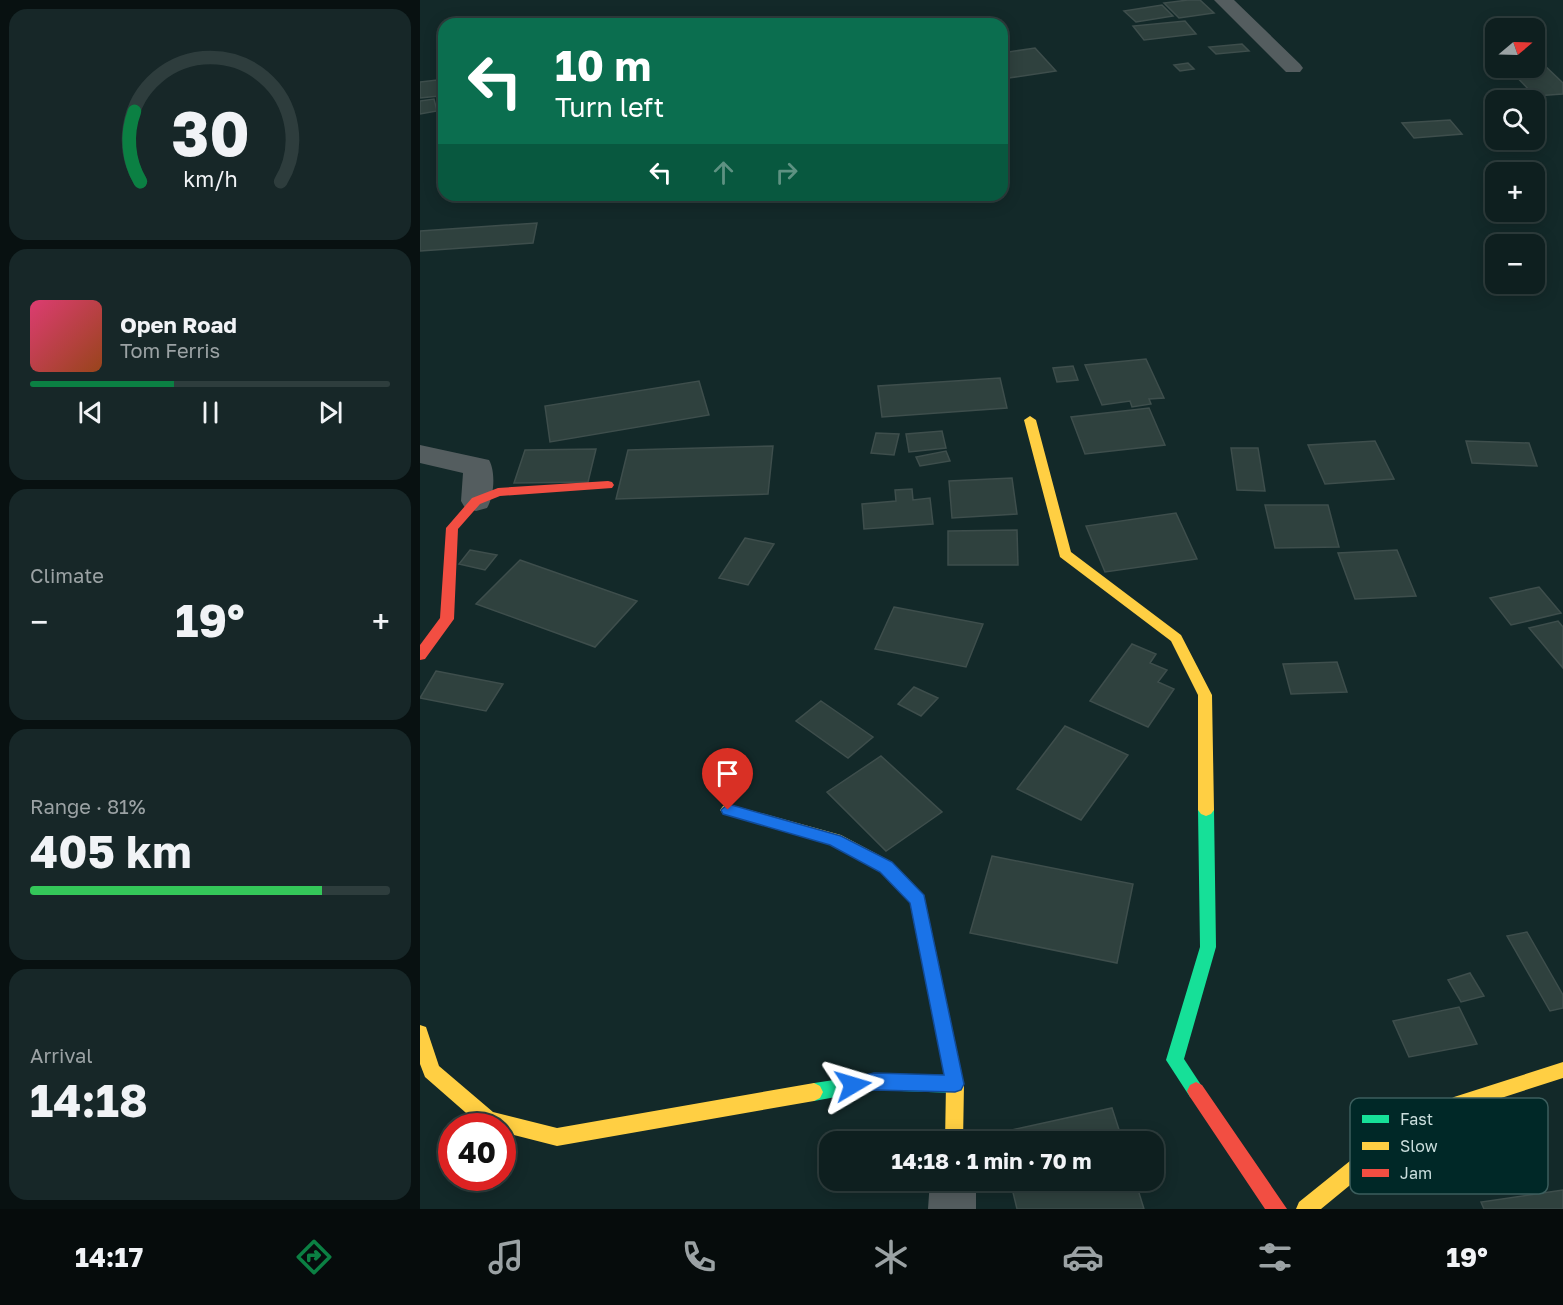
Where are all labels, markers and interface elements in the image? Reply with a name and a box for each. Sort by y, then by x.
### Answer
north arrow [1485,18,1545,78]
map controls [1485,18,1545,294]
text: 10 m [555,40,651,90]
icon: left [456,42,534,120]
button: search [1485,90,1545,150]
text: Turn left [555,91,664,123]
text: 30 [171,95,249,170]
icon: left [644,156,677,189]
icon: ahead [707,156,740,189]
icon: right [770,156,803,189]
button: + [1485,162,1545,222]
text: km/h [183,166,237,192]
button: − [1485,234,1545,294]
text: Open Road [120,311,237,338]
text: Tom Ferris [120,338,220,362]
icon: previous [74,396,107,429]
icon: pause [194,396,227,429]
icon: next [314,396,347,429]
text: Climate [30,563,104,587]
text: 19° [175,593,245,647]
text: − [30,602,48,641]
text: + [372,602,390,641]
pin [702,748,753,810]
icon: arrive [711,757,744,790]
text: Range · 81% [30,794,146,818]
text: 405 km [30,824,192,878]
text: Arrival [30,1043,93,1067]
position arrow [821,1053,885,1117]
text: 14:18 [30,1073,148,1127]
legend [1350,1098,1548,1194]
text: Fast [1400,1109,1433,1129]
speed limit sign: 40 [438,1113,516,1191]
text: Slow [1400,1136,1438,1156]
text: 14:18 · 1 min · 70 m [891,1147,1092,1174]
text: Jam [1400,1163,1432,1183]
icon: directions [293,1236,335,1278]
icon: music [485,1236,527,1278]
icon: phone [678,1236,720,1278]
icon: climate [870,1236,912,1278]
icon: car [1062,1236,1104,1278]
icon: filters [1254,1236,1296,1278]
text: 14:17 [75,1241,143,1273]
text: 19° [1446,1241,1488,1273]

